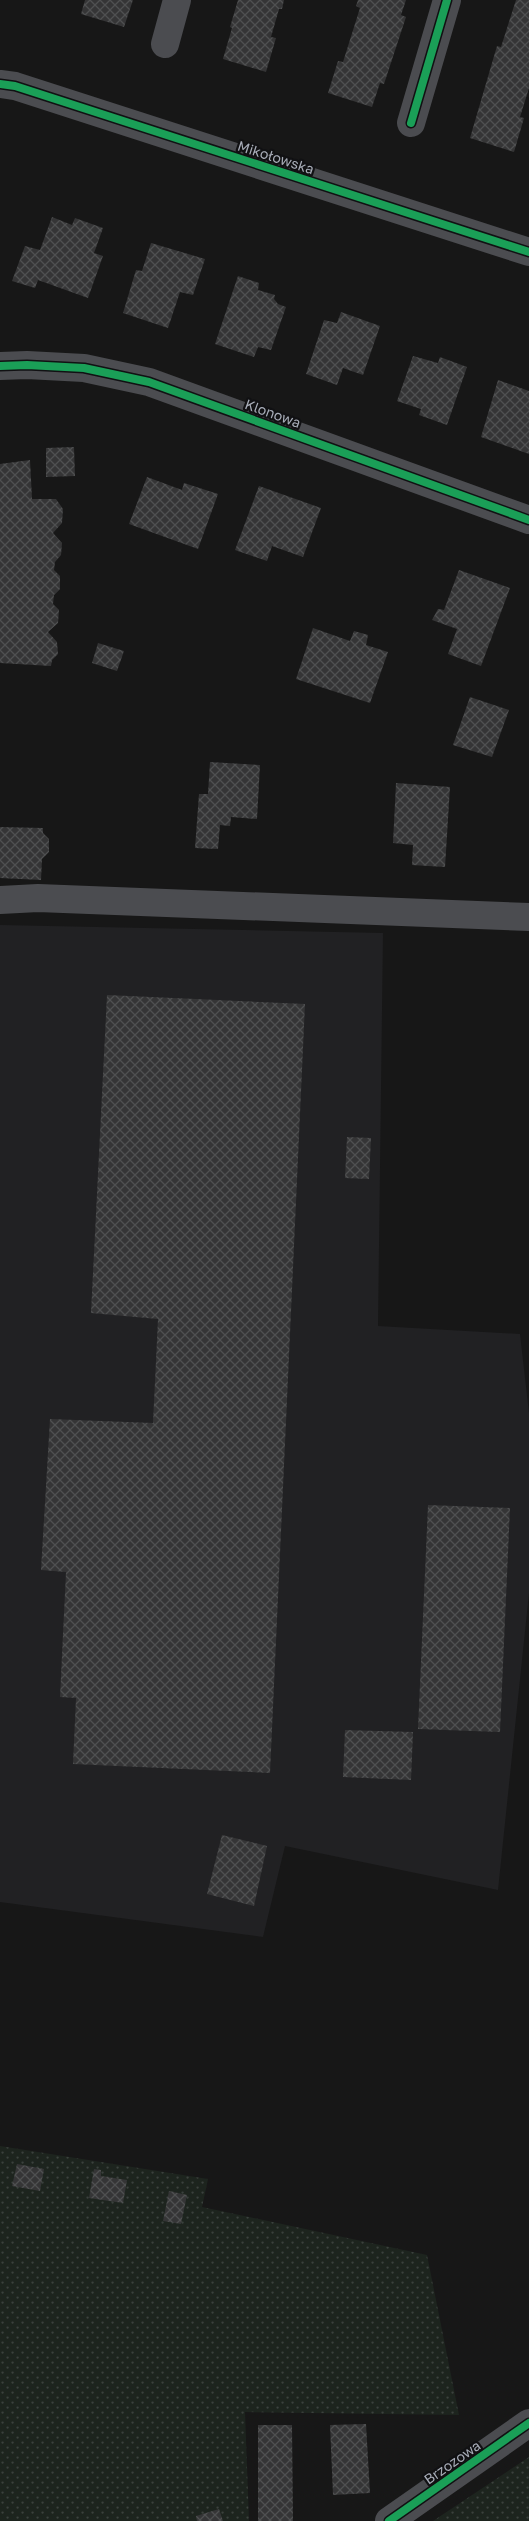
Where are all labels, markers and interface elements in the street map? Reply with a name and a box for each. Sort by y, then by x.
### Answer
street label: Mikołowska [236,137,316,177]
street label: Klonowa [243,395,303,431]
street label: Brzozowa [421,2436,483,2488]

